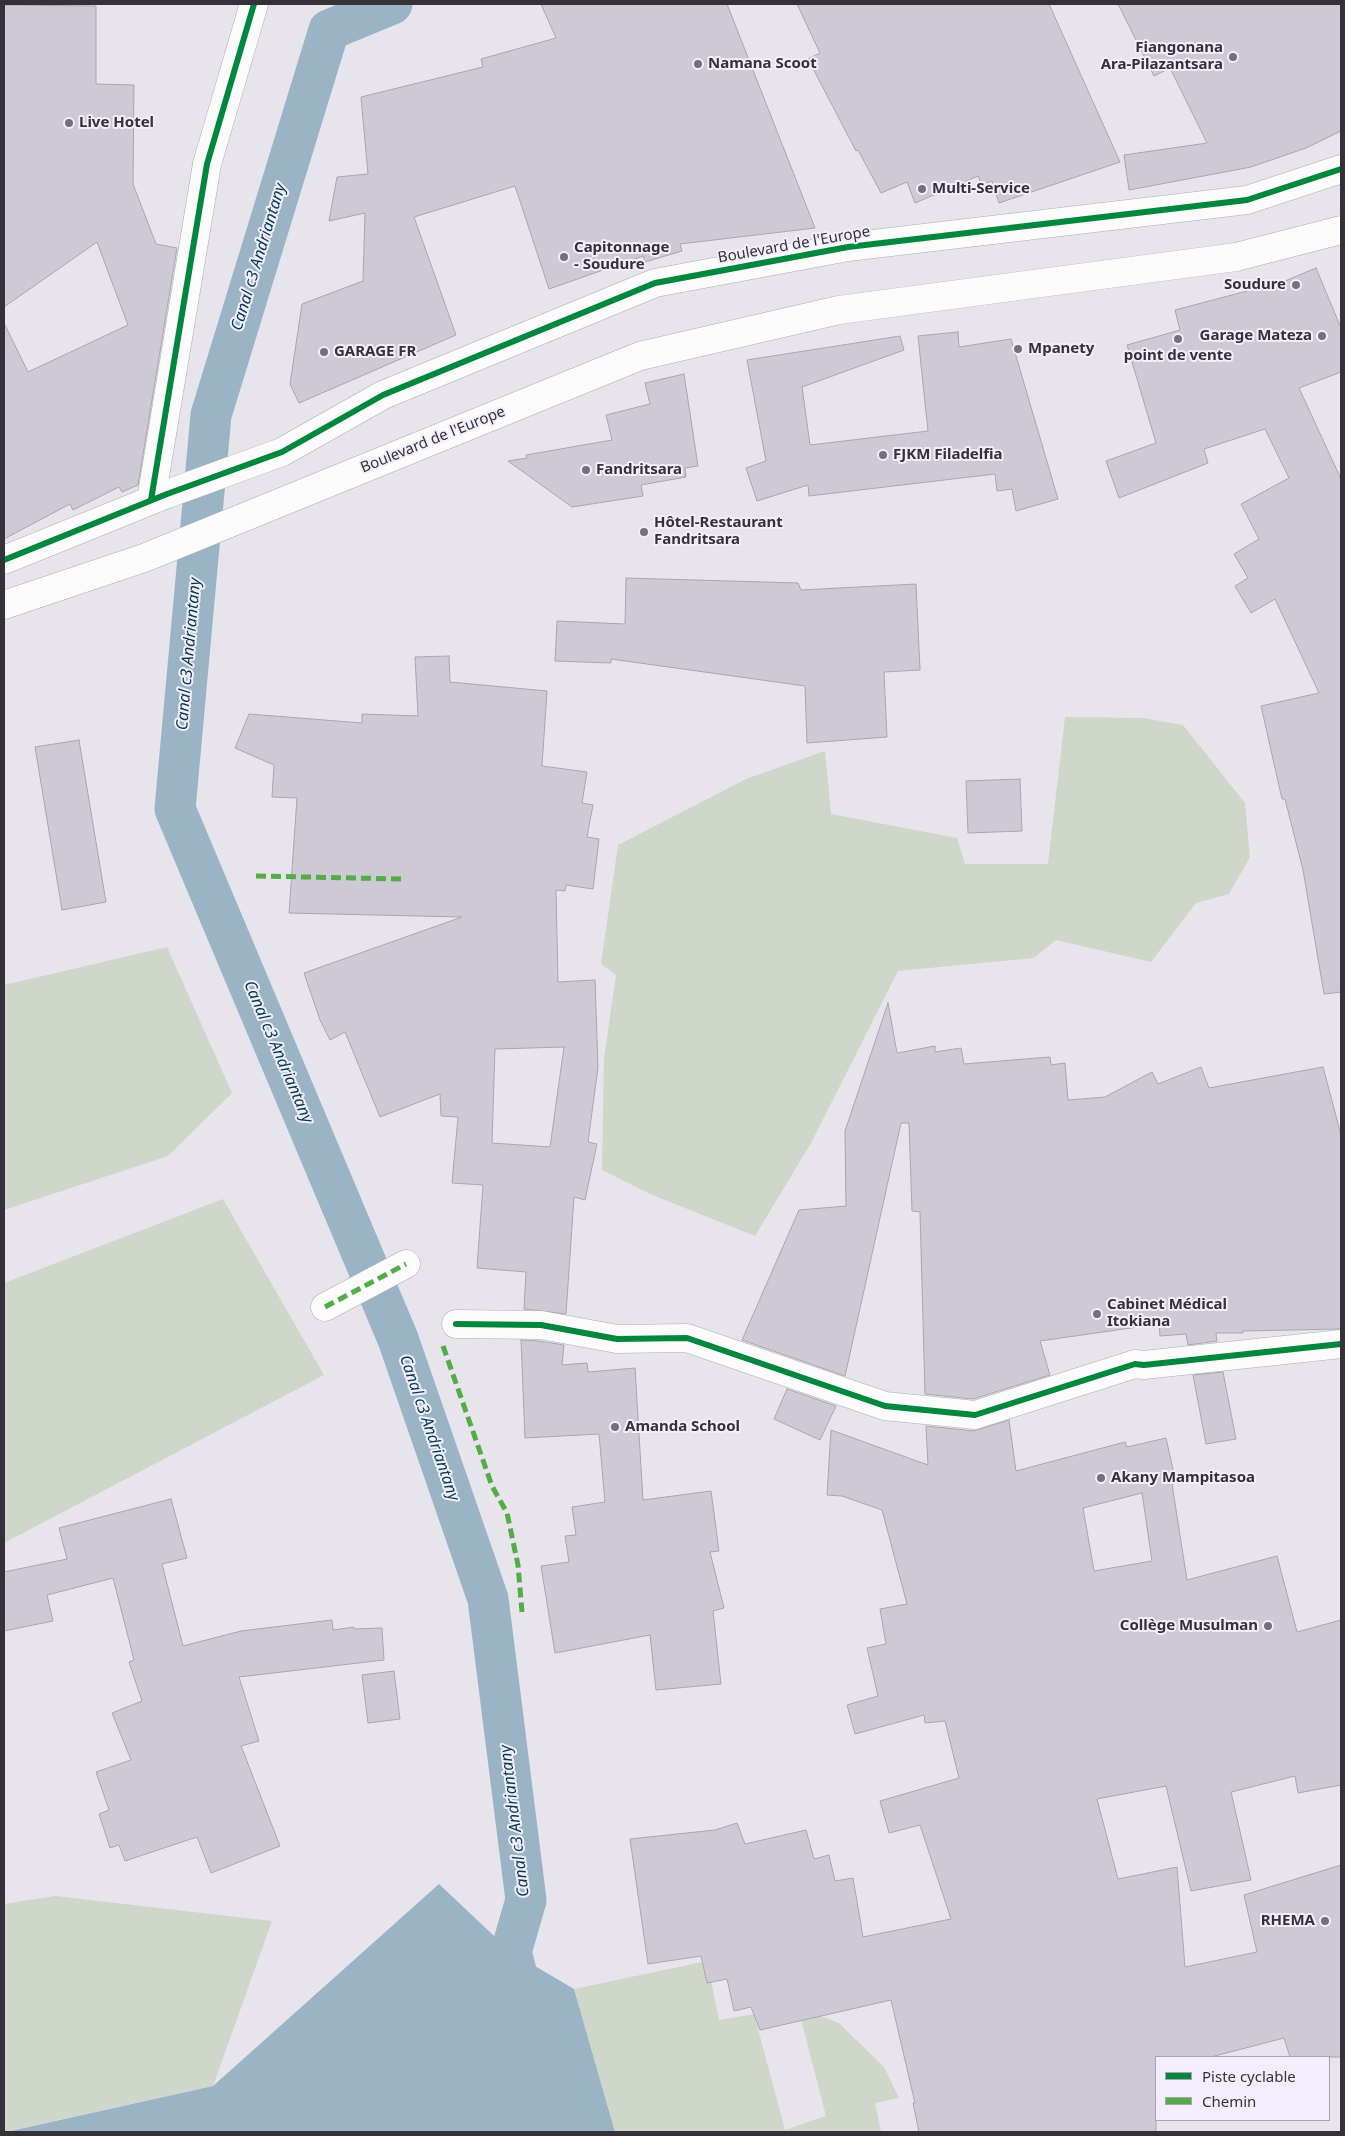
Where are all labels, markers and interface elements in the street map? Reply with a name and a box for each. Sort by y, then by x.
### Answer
place label: Fiangonana Ara-Pilazantsara [1101,39,1223,74]
marker: Fiangonana Ara-Pilazantsara [1227,51,1239,63]
place label: Namana Scoot [708,55,817,73]
marker: Namana Scoot [692,58,704,70]
place label: Live Hotel [79,114,154,132]
marker: Live Hotel [63,117,75,129]
place label: Multi-Service [932,180,1030,198]
water label: Canal c3 Andriantany [227,181,291,333]
marker: Multi-Service [916,183,928,195]
street label: Boulevard de l'Europe [716,223,872,267]
place label: Capitonnage - Soudure [574,239,669,274]
marker: Capitonnage - Soudure [558,251,570,263]
place label: Soudure [1224,276,1286,294]
marker: Soudure [1290,279,1302,291]
place label: Garage Mateza [1200,327,1312,345]
marker: Garage Mateza [1316,330,1328,342]
marker: point de vente [1172,333,1184,345]
place label: Mpanety [1028,340,1094,358]
place label: GARAGE FR [334,343,416,361]
marker: Mpanety [1012,343,1024,355]
marker: GARAGE FR [318,346,330,358]
place label: point de vente [1124,347,1232,365]
street label: Boulevard de l'Europe [358,403,508,477]
place label: FJKM Filadelfia [893,446,1003,464]
marker: FJKM Filadelfia [877,449,889,461]
place label: Fandritsara [596,461,682,479]
marker: Fandritsara [580,464,592,476]
place label: Hôtel-Restaurant Fandritsara [654,514,783,549]
marker: Hôtel-Restaurant Fandritsara [638,526,650,538]
water label: Canal c3 Andriantany [173,577,205,731]
water label: Canal c3 Andriantany [239,978,317,1126]
place label: Cabinet Médical Itokiana [1107,1296,1227,1331]
marker: Cabinet Médical Itokiana [1091,1308,1103,1320]
water label: Canal c3 Andriantany [395,1353,463,1503]
place label: Amanda School [625,1418,740,1436]
marker: Amanda School [609,1421,621,1433]
place label: Akany Mampitasoa [1111,1469,1255,1487]
marker: Akany Mampitasoa [1095,1472,1107,1484]
place label: Collège Musulman [1120,1617,1258,1635]
marker: Collège Musulman [1262,1620,1274,1632]
water label: Canal c3 Andriantany [496,1744,534,1898]
place label: RHEMA [1261,1912,1315,1930]
marker: RHEMA [1319,1915,1331,1927]
legend [1155,2056,1330,2121]
text: Piste cyclable [1202,2066,1296,2086]
text: Chemin [1202,2091,1256,2111]

